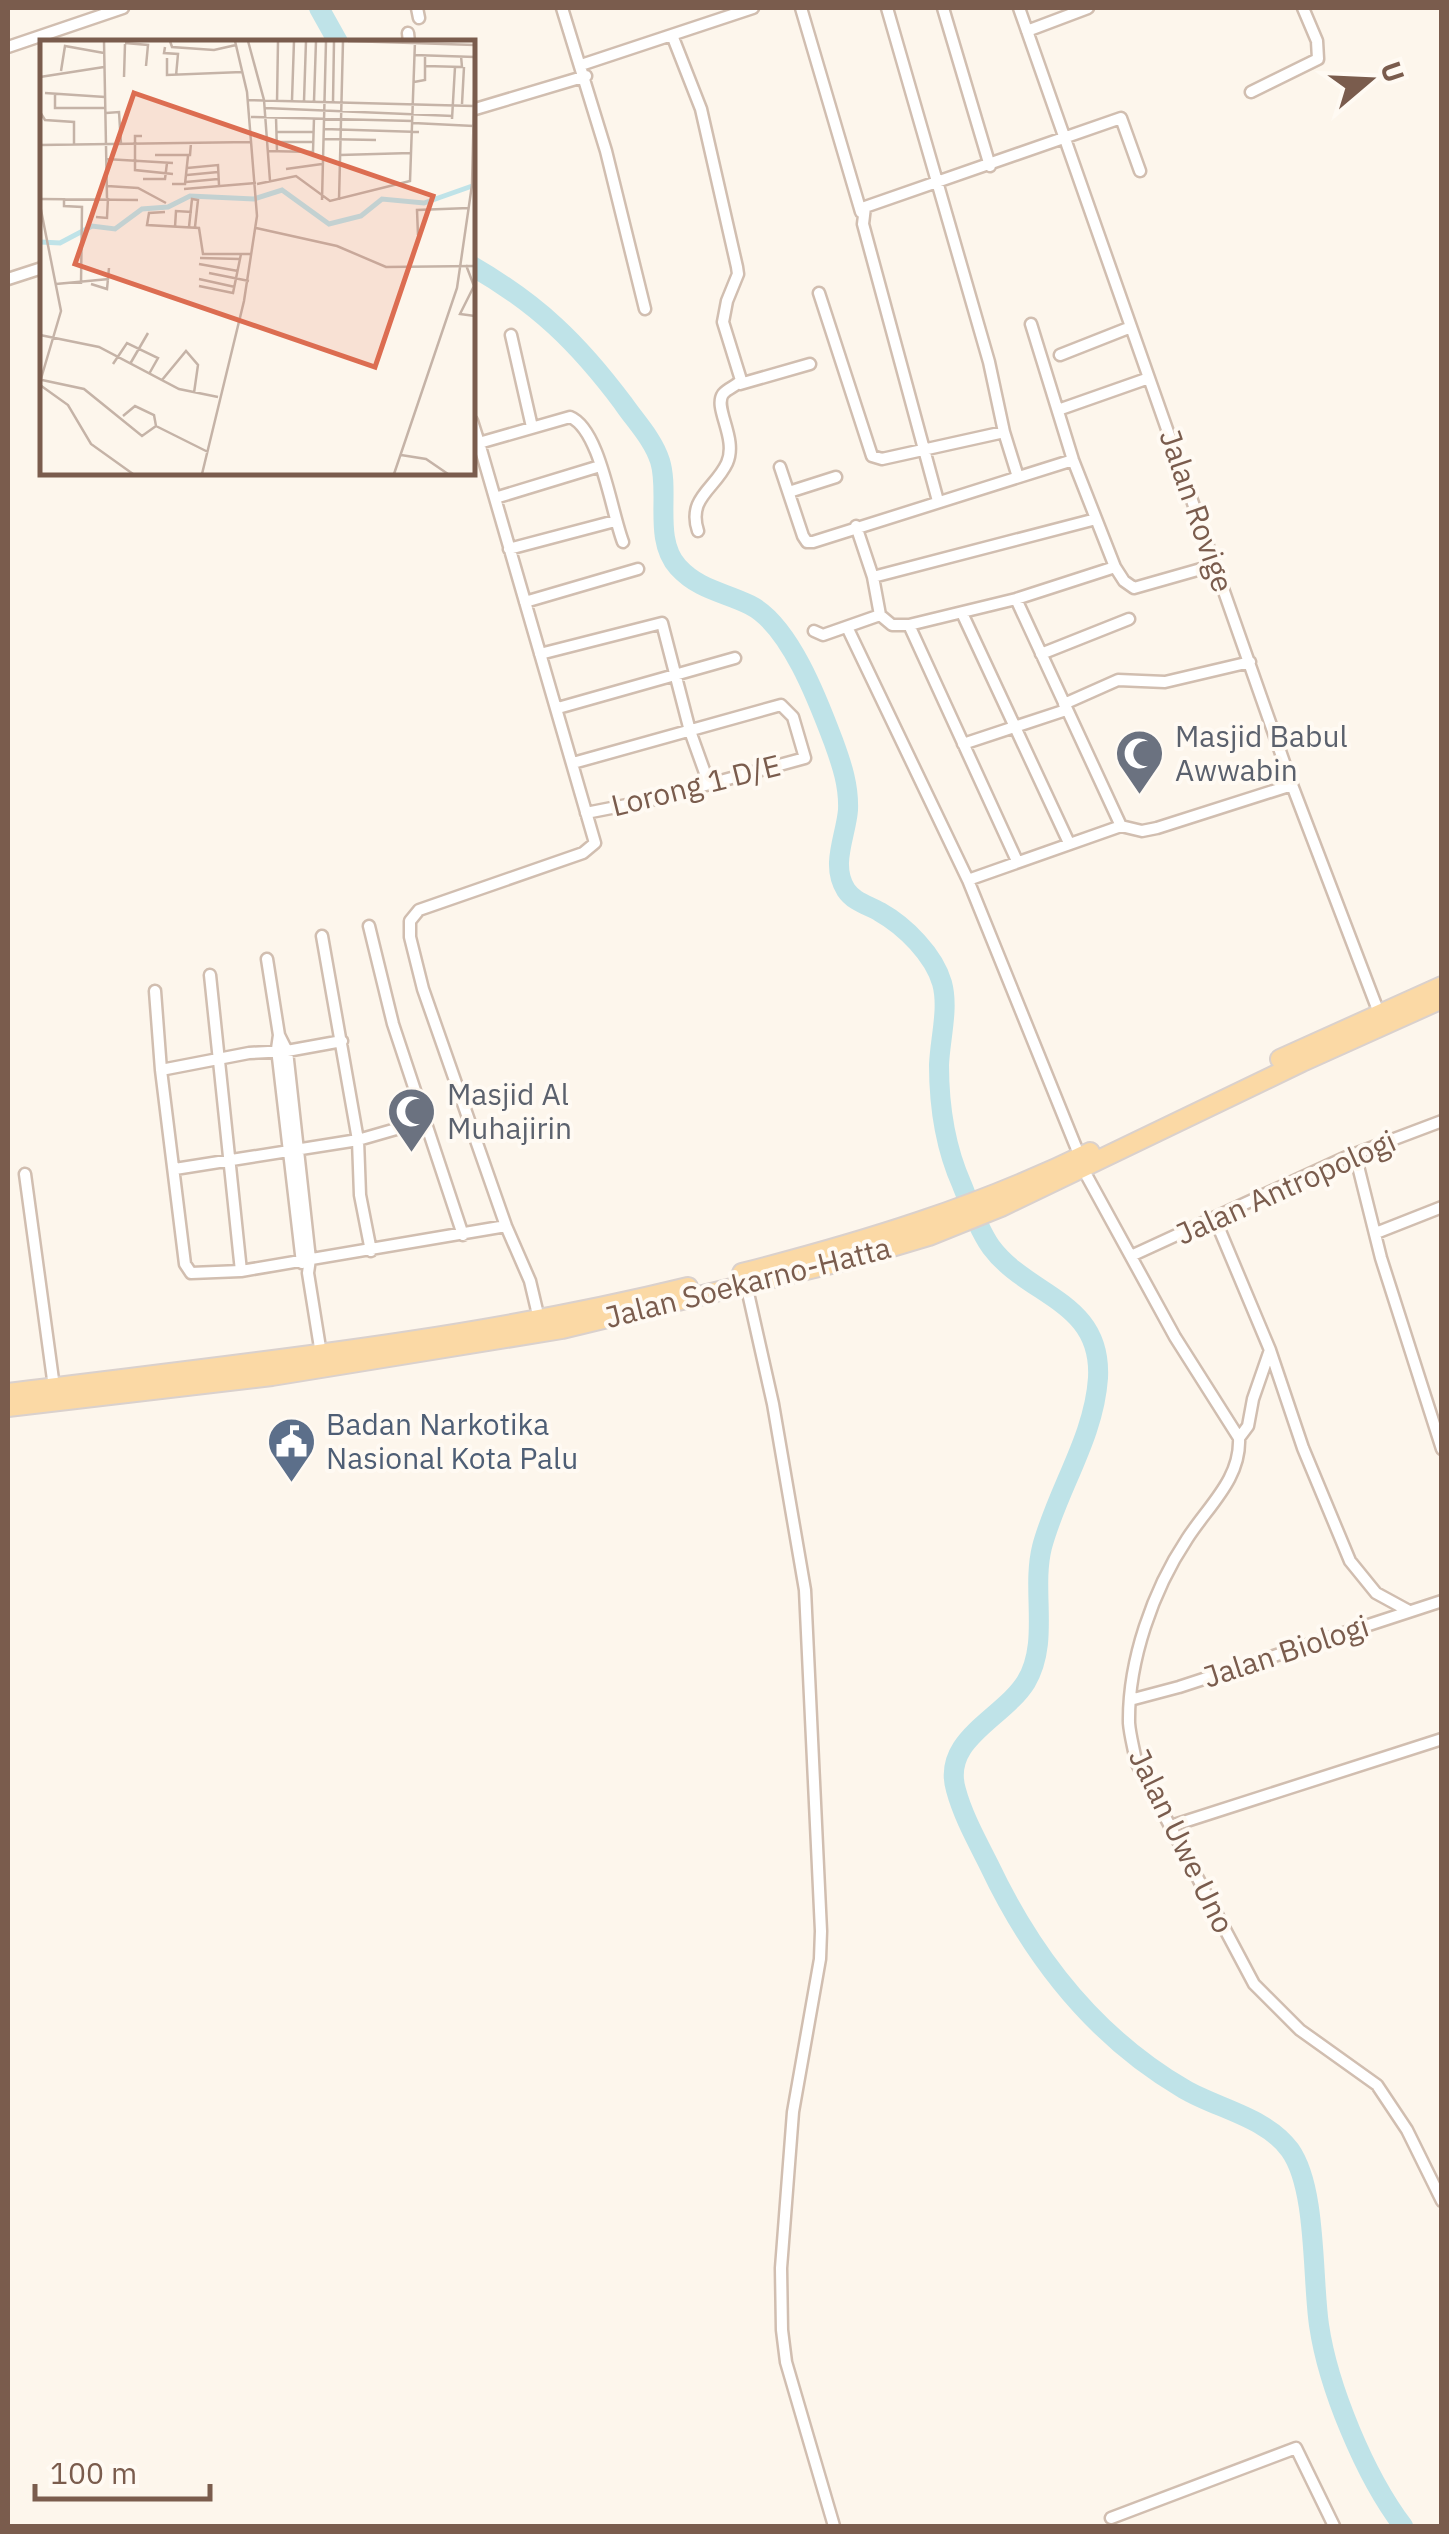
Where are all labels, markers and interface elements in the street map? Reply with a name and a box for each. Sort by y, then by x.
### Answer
north arrow [1319,30,1419,130]
inset map [40,40,475,475]
text: U [1372,56,1414,87]
street label: Jalan Rovige [1151,424,1243,597]
place label: Masjid Babul Awwabin [1175,716,1348,789]
mosque icon: Masjid Babul Awwabin [1114,728,1166,796]
street label: Lorong 1 D/E [607,745,784,824]
place label: Masjid Al Muhajirin [447,1074,572,1147]
mosque icon: Masjid Al Muhajirin [386,1086,438,1154]
street label: Jalan Antropologi [1169,1121,1401,1253]
street label: Jalan Soekarno-Hatta [601,1227,895,1336]
place label: Badan Narkotika Nasional Kota Palu [326,1404,578,1477]
public building icon: Badan Narkotika Nasional Kota Palu [265,1416,317,1484]
street label: Jalan Biologi [1198,1605,1373,1696]
street label: Jalan Uwe Uno [1121,1742,1244,1939]
scale bar [35,2439,210,2501]
text: 100 m [50,2453,137,2492]

